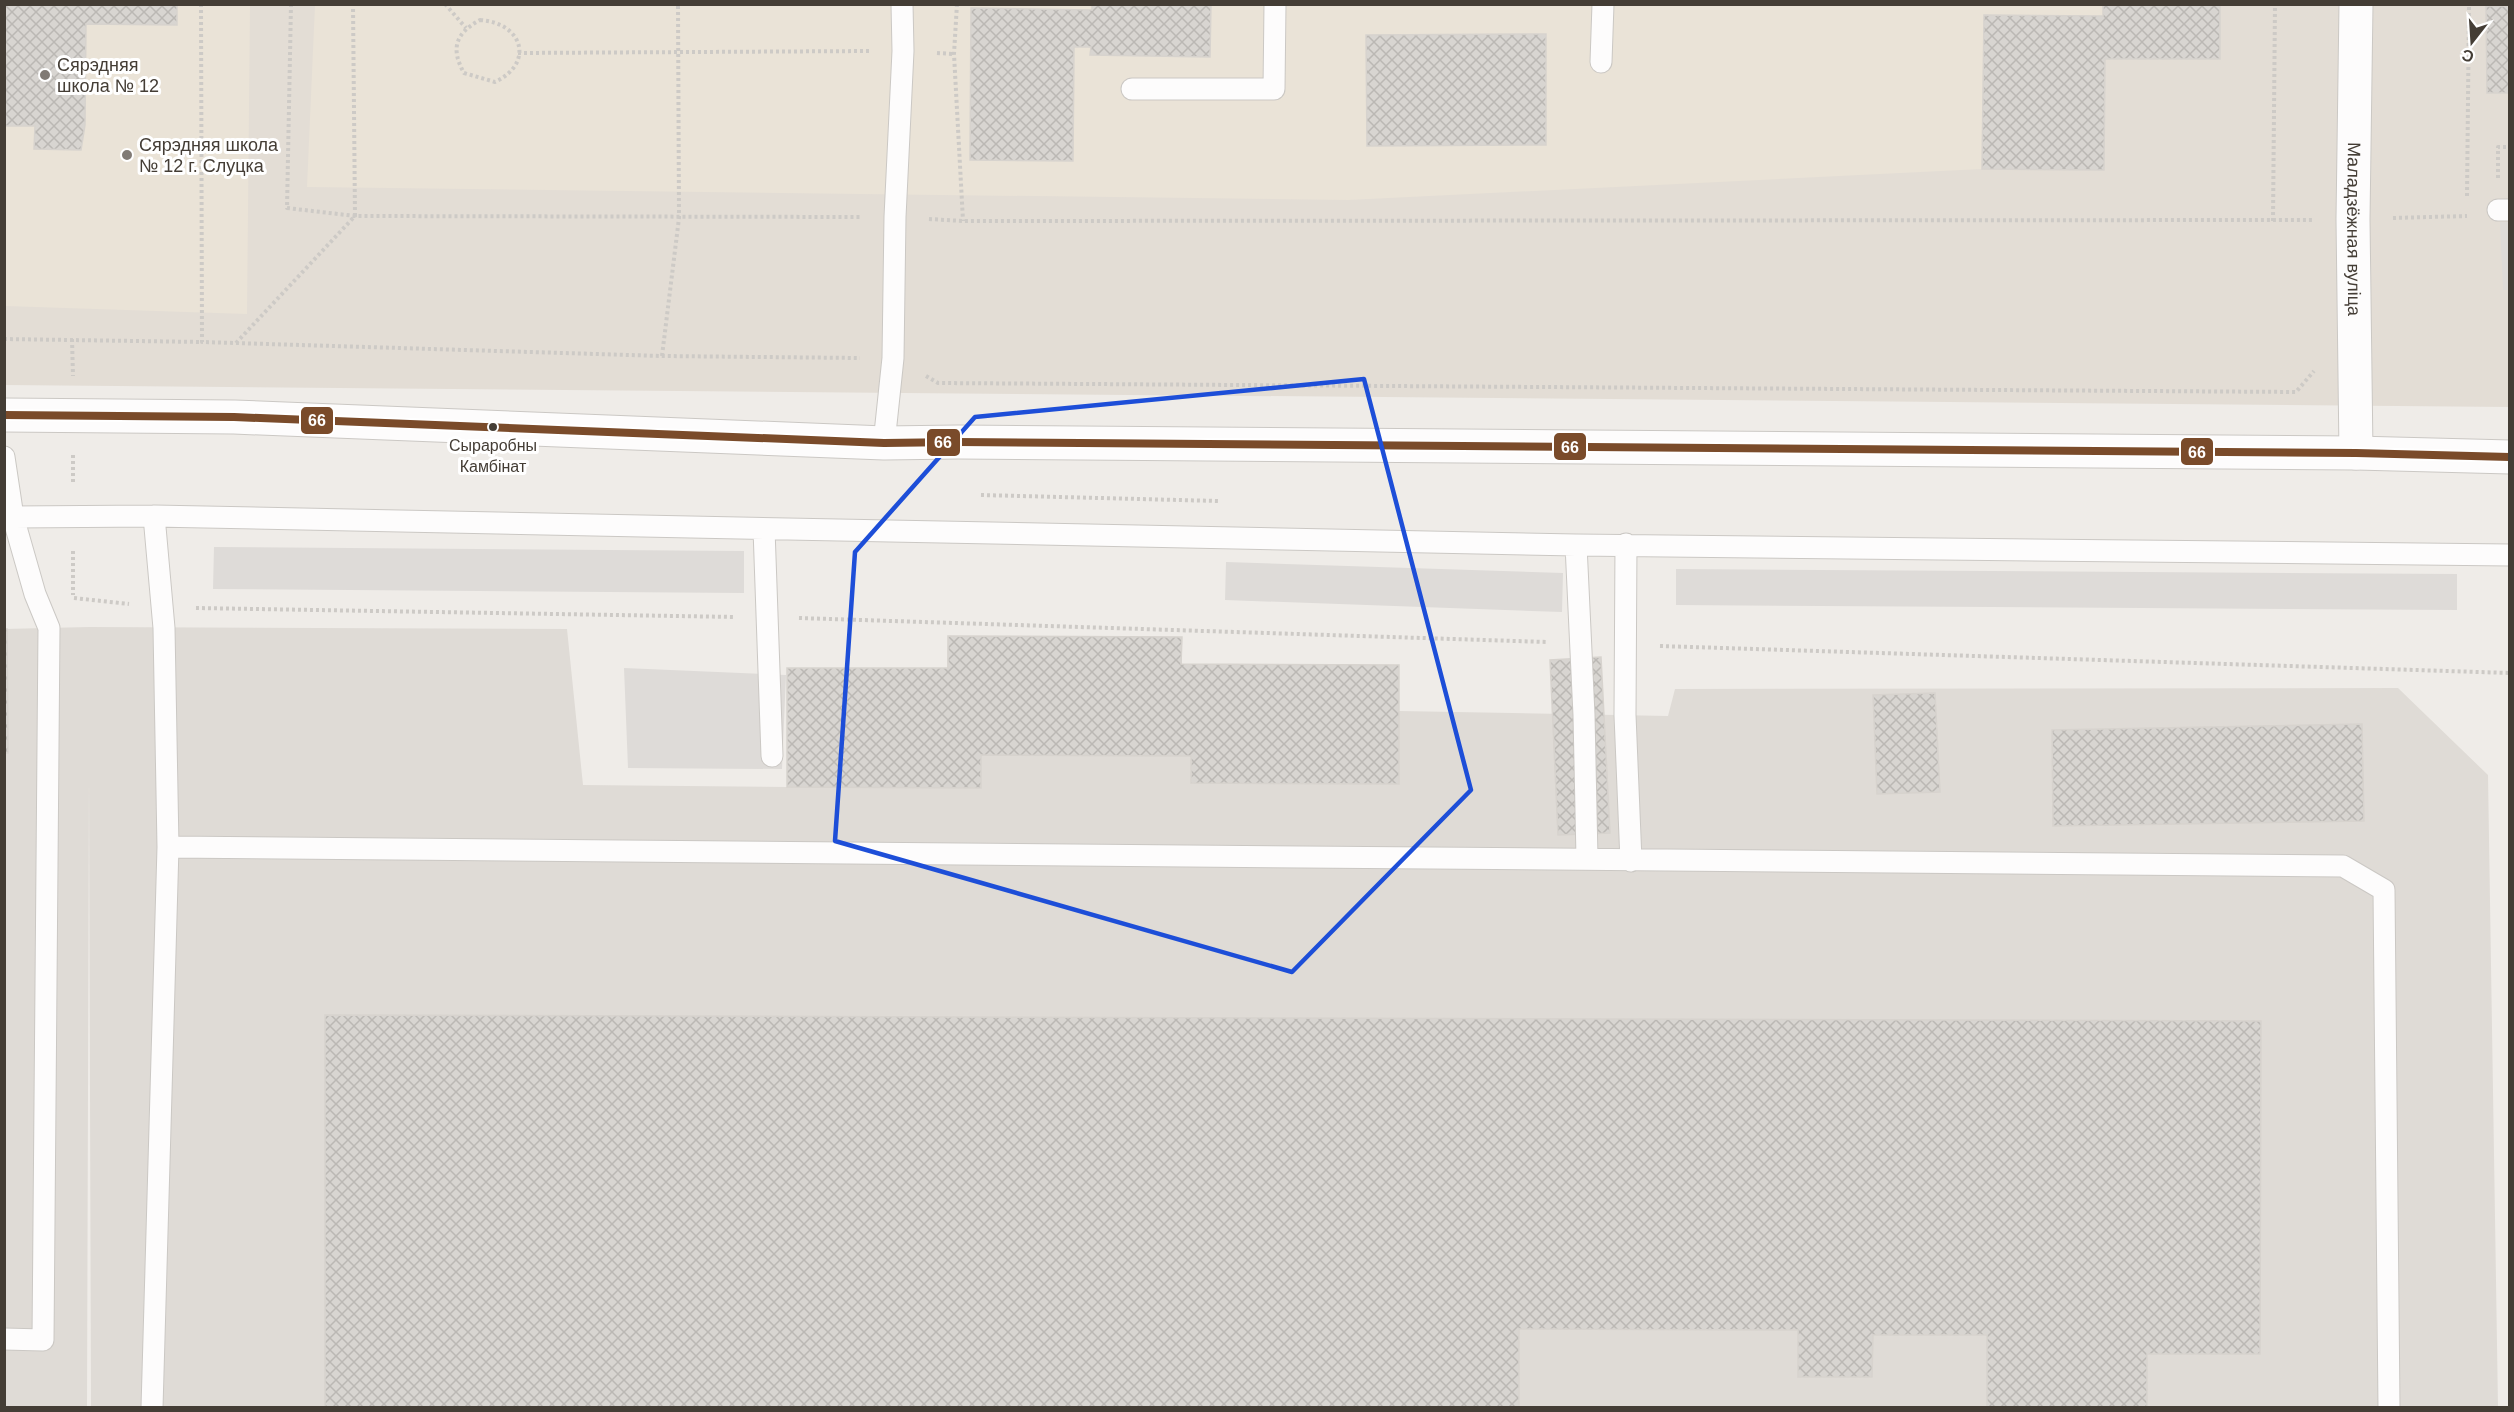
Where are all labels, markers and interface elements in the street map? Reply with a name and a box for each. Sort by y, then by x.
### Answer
north arrow [2442,12,2502,72]
text: С [2459,46,2476,66]
place label: Сярэдняя школа № 12 [57,55,159,96]
marker: Сярэдняя школа № 12 [38,68,52,82]
place label: Сярэдняя школа № 12 г. Слуцка [139,135,279,176]
street label: Маладзёжная вуліца [2343,142,2364,317]
marker: Сярэдняя школа № 12 г. Слуцка [120,148,134,162]
line badge: 66 [300,406,334,435]
text: 66 [308,412,326,429]
marker: Сыраробны Камбінат [487,421,499,433]
line badge: 66 [926,428,961,457]
line badge: 66 [1553,432,1587,461]
text: 66 [934,434,952,451]
place label: Сыраробны Камбінат [449,437,537,475]
line badge: 66 [2180,437,2214,466]
text: 66 [1561,439,1579,456]
text: 66 [2188,444,2206,461]

